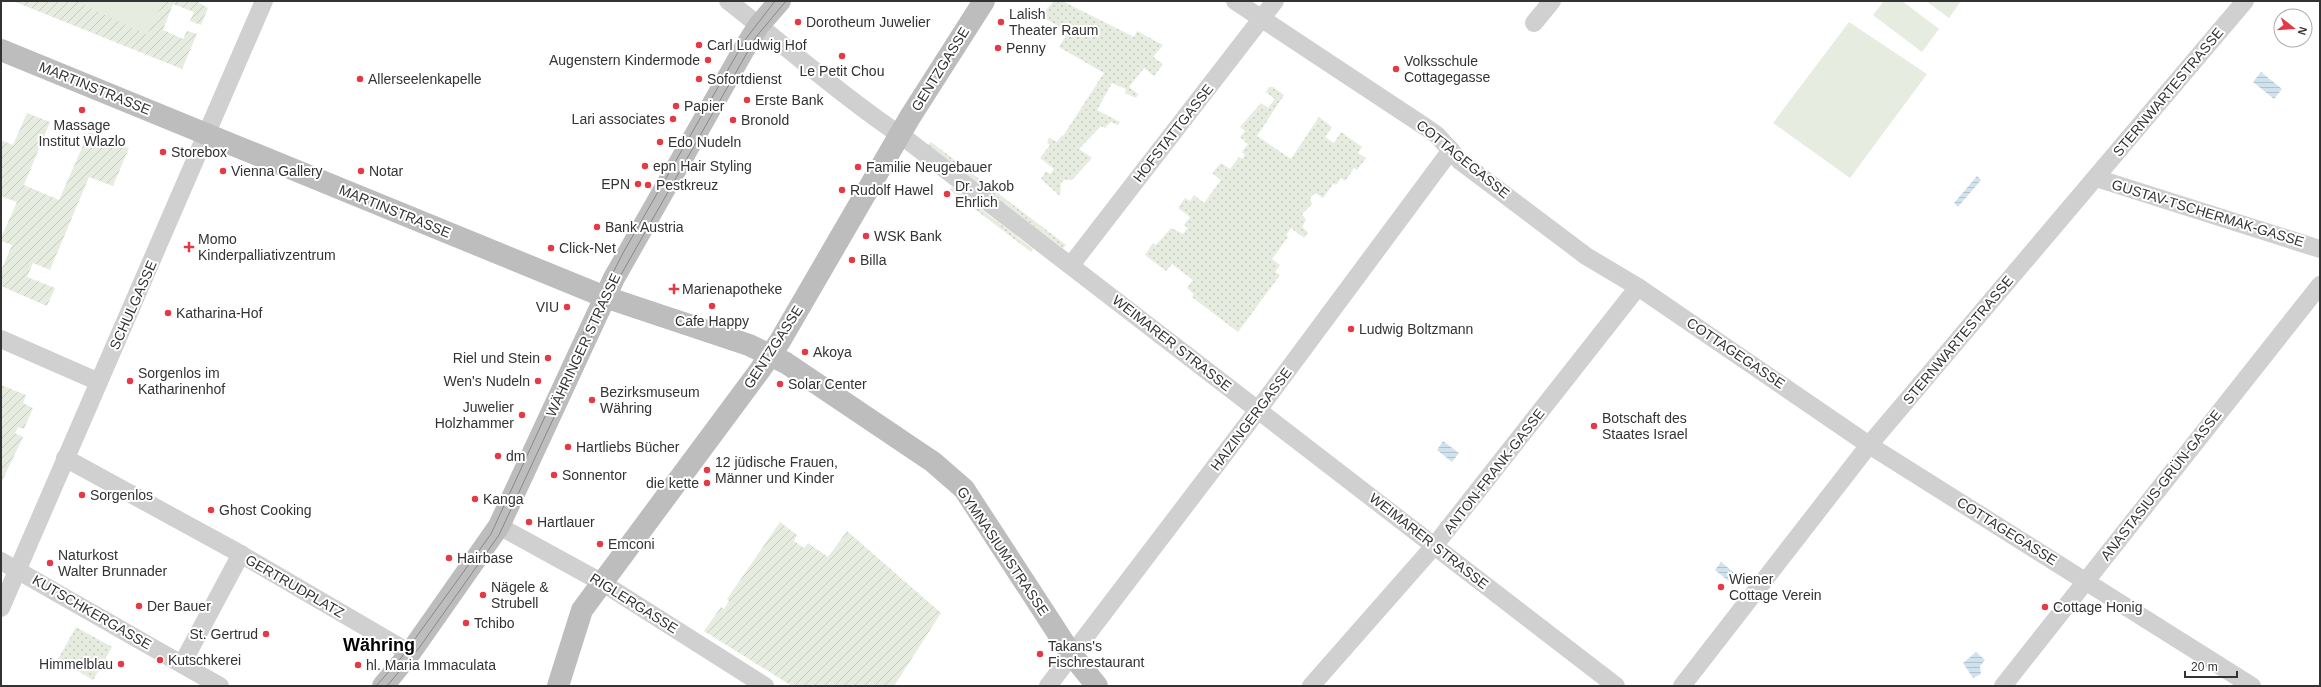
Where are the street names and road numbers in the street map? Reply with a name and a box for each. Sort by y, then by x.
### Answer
street label: GENTZGASSE [908,24,972,114]
street label: STERNWARTESTRASSE [2110,25,2226,159]
street label: MARTINSTRASSE [37,58,153,118]
street label: HOFSTATTGASSE [1130,81,1216,185]
street label: COTTAGEGASSE [1413,117,1513,201]
street label: GUSTAV-TSCHERMAK-GASSE [2110,176,2306,250]
street label: MARTINSTRASSE [337,181,453,241]
street label: SCHULGASSE [106,258,160,352]
street label: WÄHRINGER STRASSE [543,271,623,419]
street label: STERNWARTESTRASSE [1900,273,2016,407]
street label: WEIMARER STRASSE [1109,292,1235,394]
street label: GENTZGASSE [740,303,806,391]
street label: COTTAGEGASSE [1684,314,1788,392]
street label: HAIZINGERGASSE [1207,364,1295,474]
street label: ANTON-FRANK-GASSE [1440,405,1548,537]
street label: ANASTASIUS-GRÜN-GASSE [2097,406,2225,563]
street label: GYMNASIUMSTRASSE [954,484,1052,618]
street label: WEIMARER STRASSE [1366,490,1492,592]
street label: COTTAGEGASSE [1954,494,2060,568]
street label: GERTRUDPLATZ [243,551,348,621]
street label: RIGLERGASSE [587,570,681,636]
street label: KUTSCHKERGASSE [30,571,154,653]

